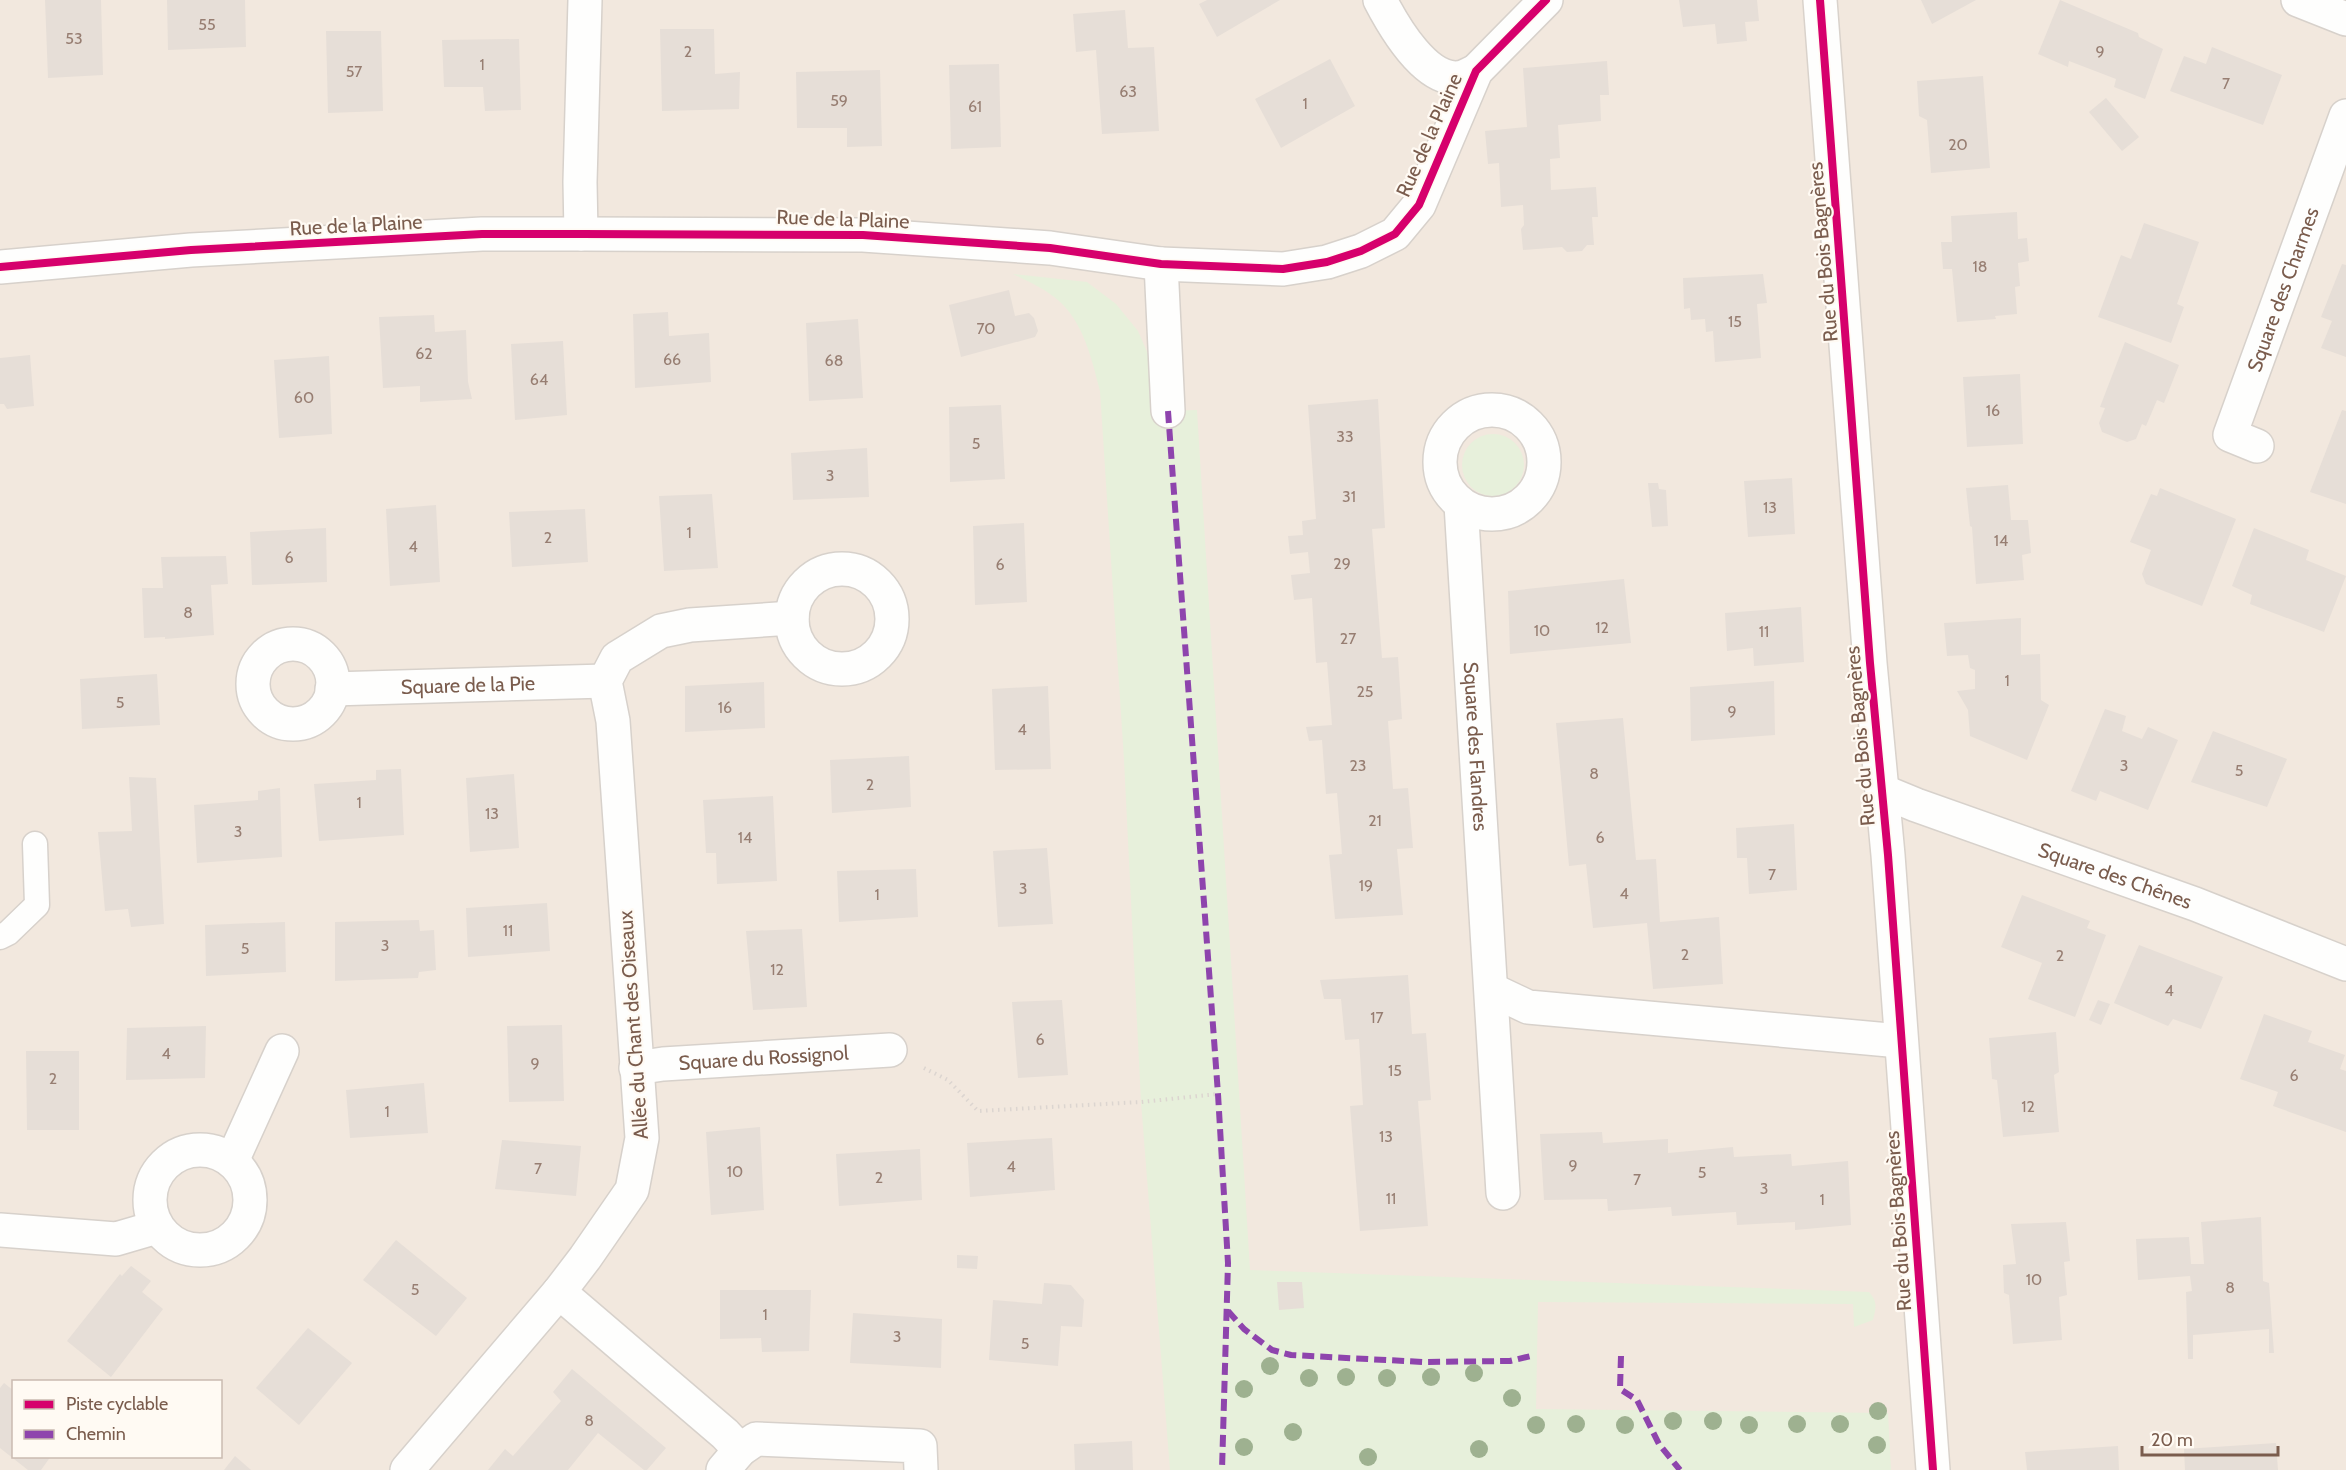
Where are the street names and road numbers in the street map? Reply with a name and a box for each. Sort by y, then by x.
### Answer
street label: Rue de la Plaine [1391,69,1467,201]
street label: Rue du Bois Bagnères [1803,161,1843,343]
street label: Square des Charmes [2242,204,2324,375]
street label: Rue de la Plaine [776,205,910,233]
street label: Rue de la Plaine [289,210,423,240]
street label: Rue du Bois Bagnères [1840,645,1880,827]
street label: Square des Flandres [1459,661,1493,832]
street label: Square de la Pie [400,671,535,699]
street label: Square des Chênes [2035,837,2195,914]
street label: Allée du Chant des Oiseaux [613,909,653,1140]
street label: Square du Rossignol [678,1041,849,1075]
street label: Rue du Bois Bagnères [1880,1130,1916,1312]

